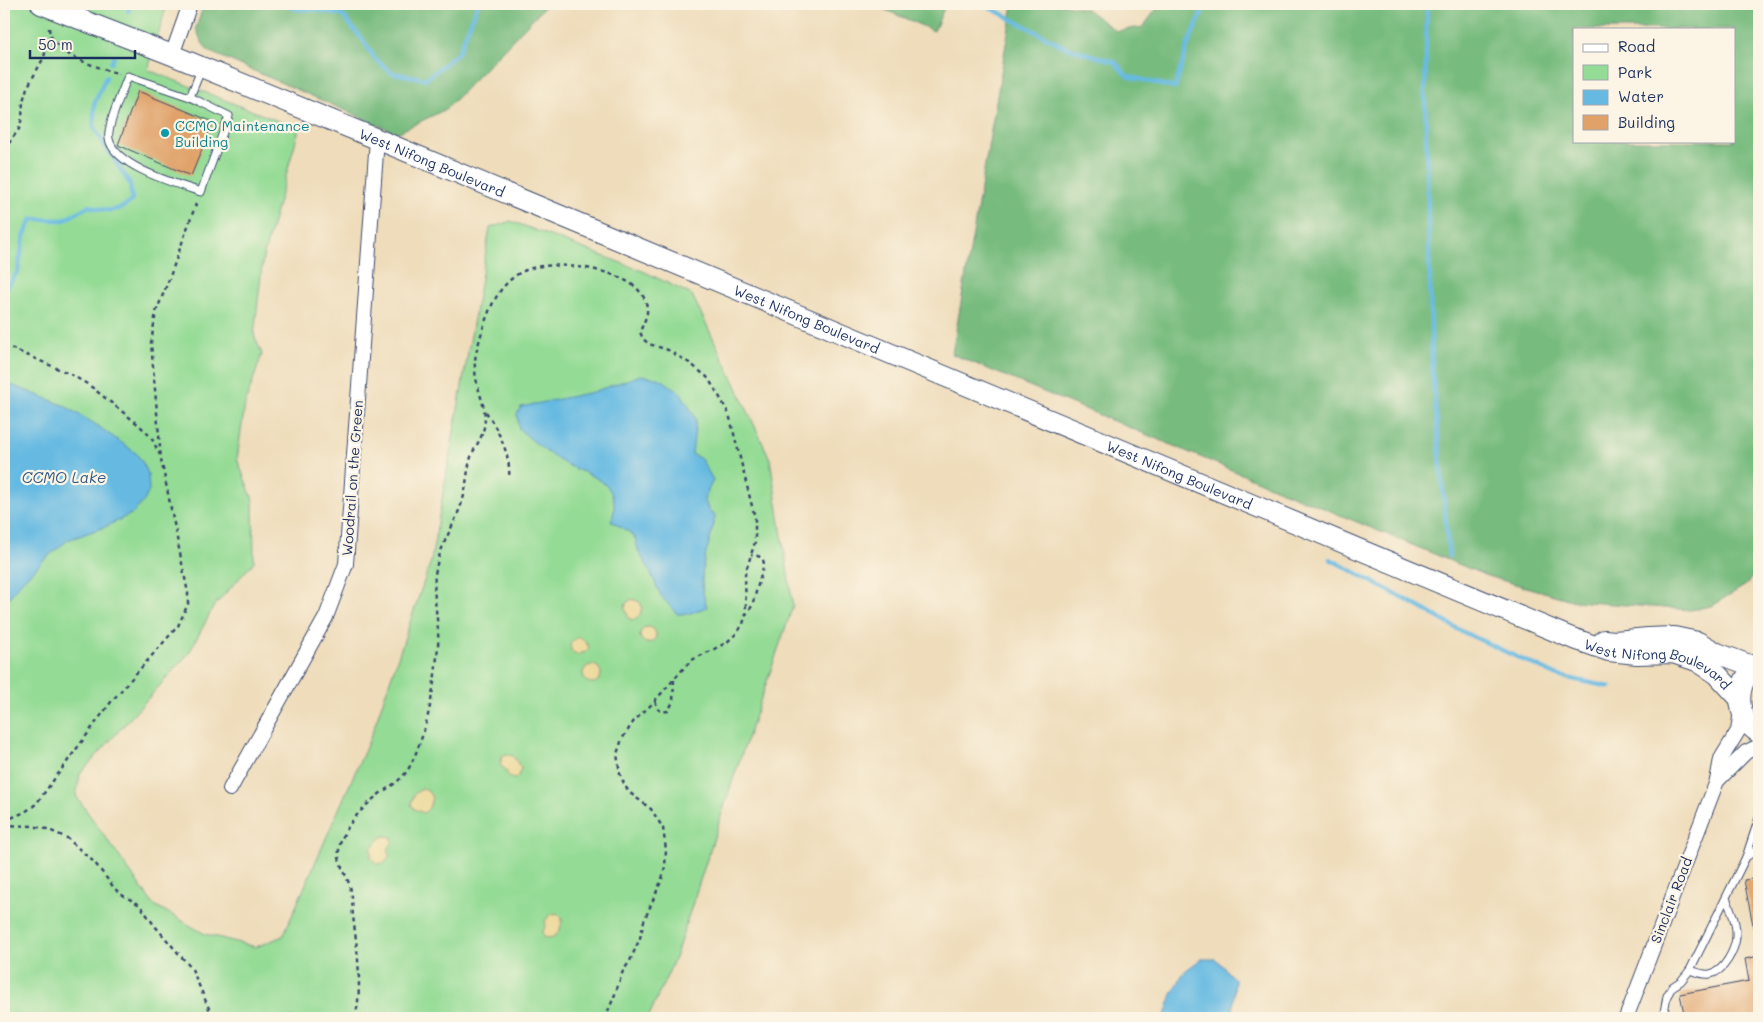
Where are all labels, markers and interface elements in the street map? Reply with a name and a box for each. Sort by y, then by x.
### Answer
scale bar [30,28,135,60]
legend [1573,28,1736,142]
text: 50 m [38,34,73,54]
text: Road [1618,36,1655,56]
text: Park [1618,62,1652,82]
text: Water [1618,86,1664,106]
text: Building [1618,112,1675,132]
place label: CCMO Maintenance Building [175,116,310,151]
street label: West Nifong Boulevard [357,123,508,201]
marker: CCMO Maintenance Building [159,127,171,139]
street label: West Nifong Boulevard [731,280,883,358]
street label: Woodrail on the Green [337,400,367,556]
street label: West Nifong Boulevard [1104,435,1255,513]
water label: CCMO Lake [22,467,106,487]
street label: West Nifong Boulevard [1582,634,1736,693]
street label: Sinclair Road [1646,854,1696,946]

